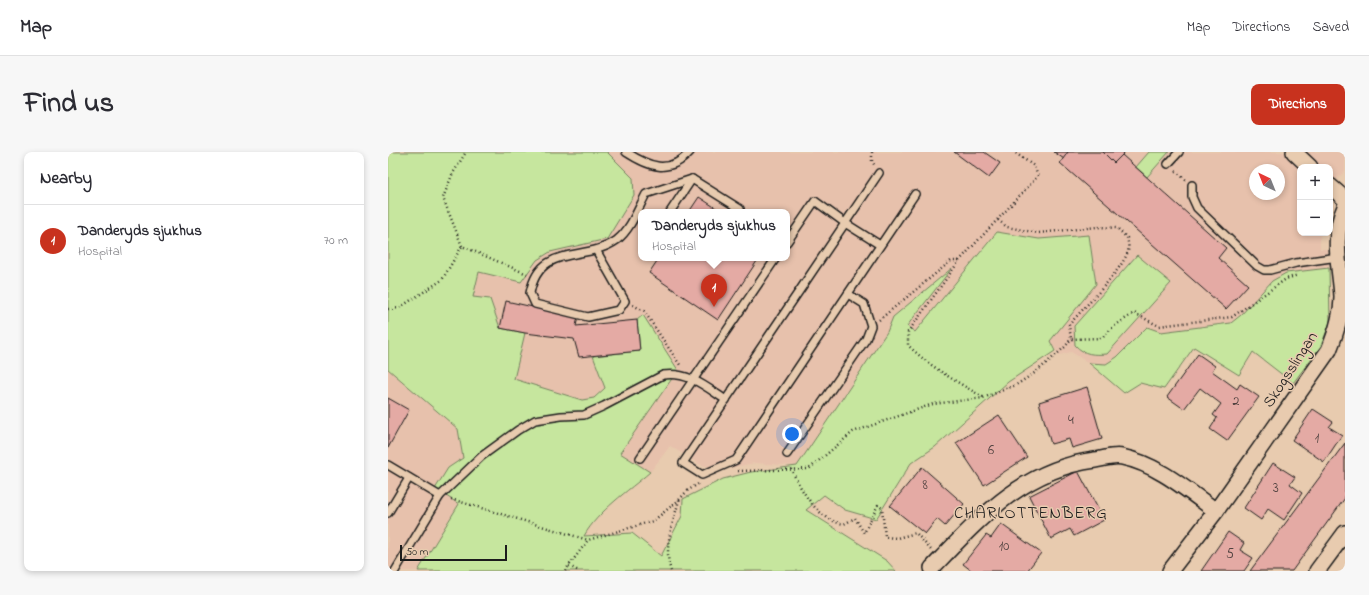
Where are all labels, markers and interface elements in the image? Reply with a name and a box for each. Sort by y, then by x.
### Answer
text: Map [20,14,52,41]
text: Map [1187,17,1210,38]
text: Directions [1232,17,1290,38]
text: Saved [1312,17,1349,38]
text: Find us [24,84,114,125]
button: Directions [1251,84,1345,125]
north arrow [1249,164,1285,200]
map controls [1297,164,1333,236]
button: + [1297,164,1333,200]
text: Nearby [40,166,92,191]
button: − [1297,200,1333,236]
popup [638,209,790,261]
text: Danderyds sjukhus [652,215,776,237]
text: Danderyds sjukhus [78,220,202,242]
text: 1 [51,231,55,250]
text: 70 m [324,231,348,250]
text: Hospital [652,237,696,256]
text: Hospital [78,242,122,261]
pin: 1 [701,274,727,307]
street label: Skogsslingan [1257,327,1325,413]
house number: 2 [1233,391,1240,412]
house number: 4 [1068,410,1074,431]
your location [782,424,802,444]
house number: 1 [1315,428,1320,449]
house number: 6 [988,440,994,461]
house number: 8 [922,475,928,496]
house number: 3 [1273,478,1279,499]
district label: CHARLOTTENBERG [954,501,1108,526]
house number: 10 [999,536,1009,557]
scale bar [400,543,507,562]
text: 50 m [406,544,428,560]
house number: 5 [1226,544,1234,565]

